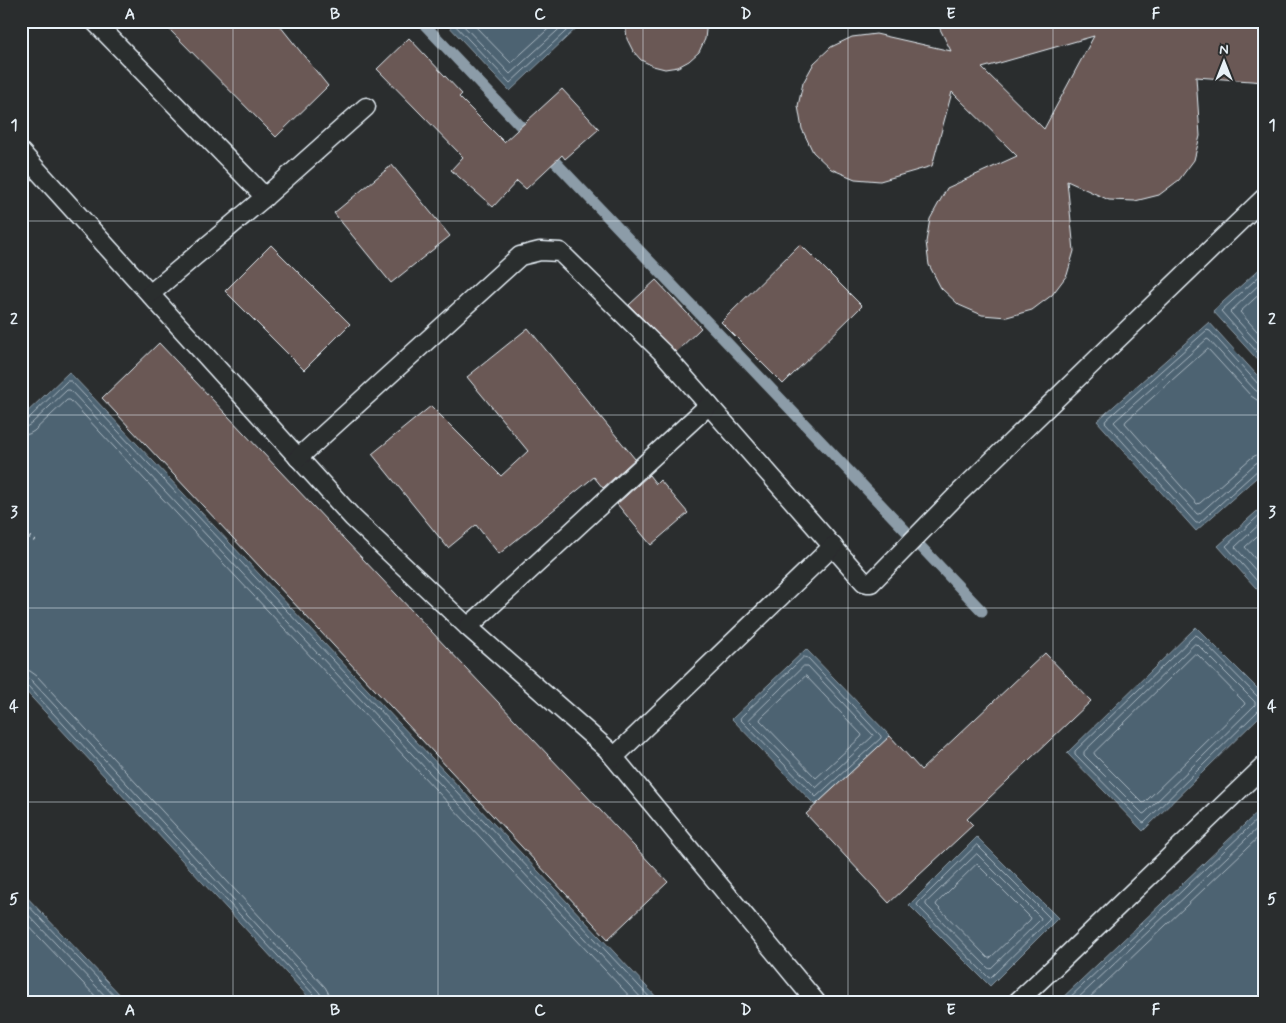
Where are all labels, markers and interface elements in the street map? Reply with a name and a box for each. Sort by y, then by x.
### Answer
text: A [125,4,135,25]
text: B [330,4,340,25]
text: C [534,4,546,25]
text: D [740,4,752,25]
text: E [946,4,956,25]
text: F [1152,4,1161,25]
north arrow [1198,38,1248,88]
text: N [1219,41,1229,59]
text: 1 [10,115,18,136]
text: 1 [1268,115,1276,136]
text: 2 [10,309,18,330]
text: 2 [1268,309,1276,330]
text: 3 [10,502,18,523]
text: 3 [1268,502,1276,523]
text: 4 [9,696,19,717]
text: 4 [1267,696,1277,717]
text: 5 [9,889,19,910]
text: 5 [1267,889,1277,910]
text: A [125,1000,135,1021]
text: B [330,1000,340,1021]
text: C [534,1000,546,1021]
text: D [740,1000,752,1021]
text: E [946,1000,956,1021]
text: F [1152,1000,1161,1021]

